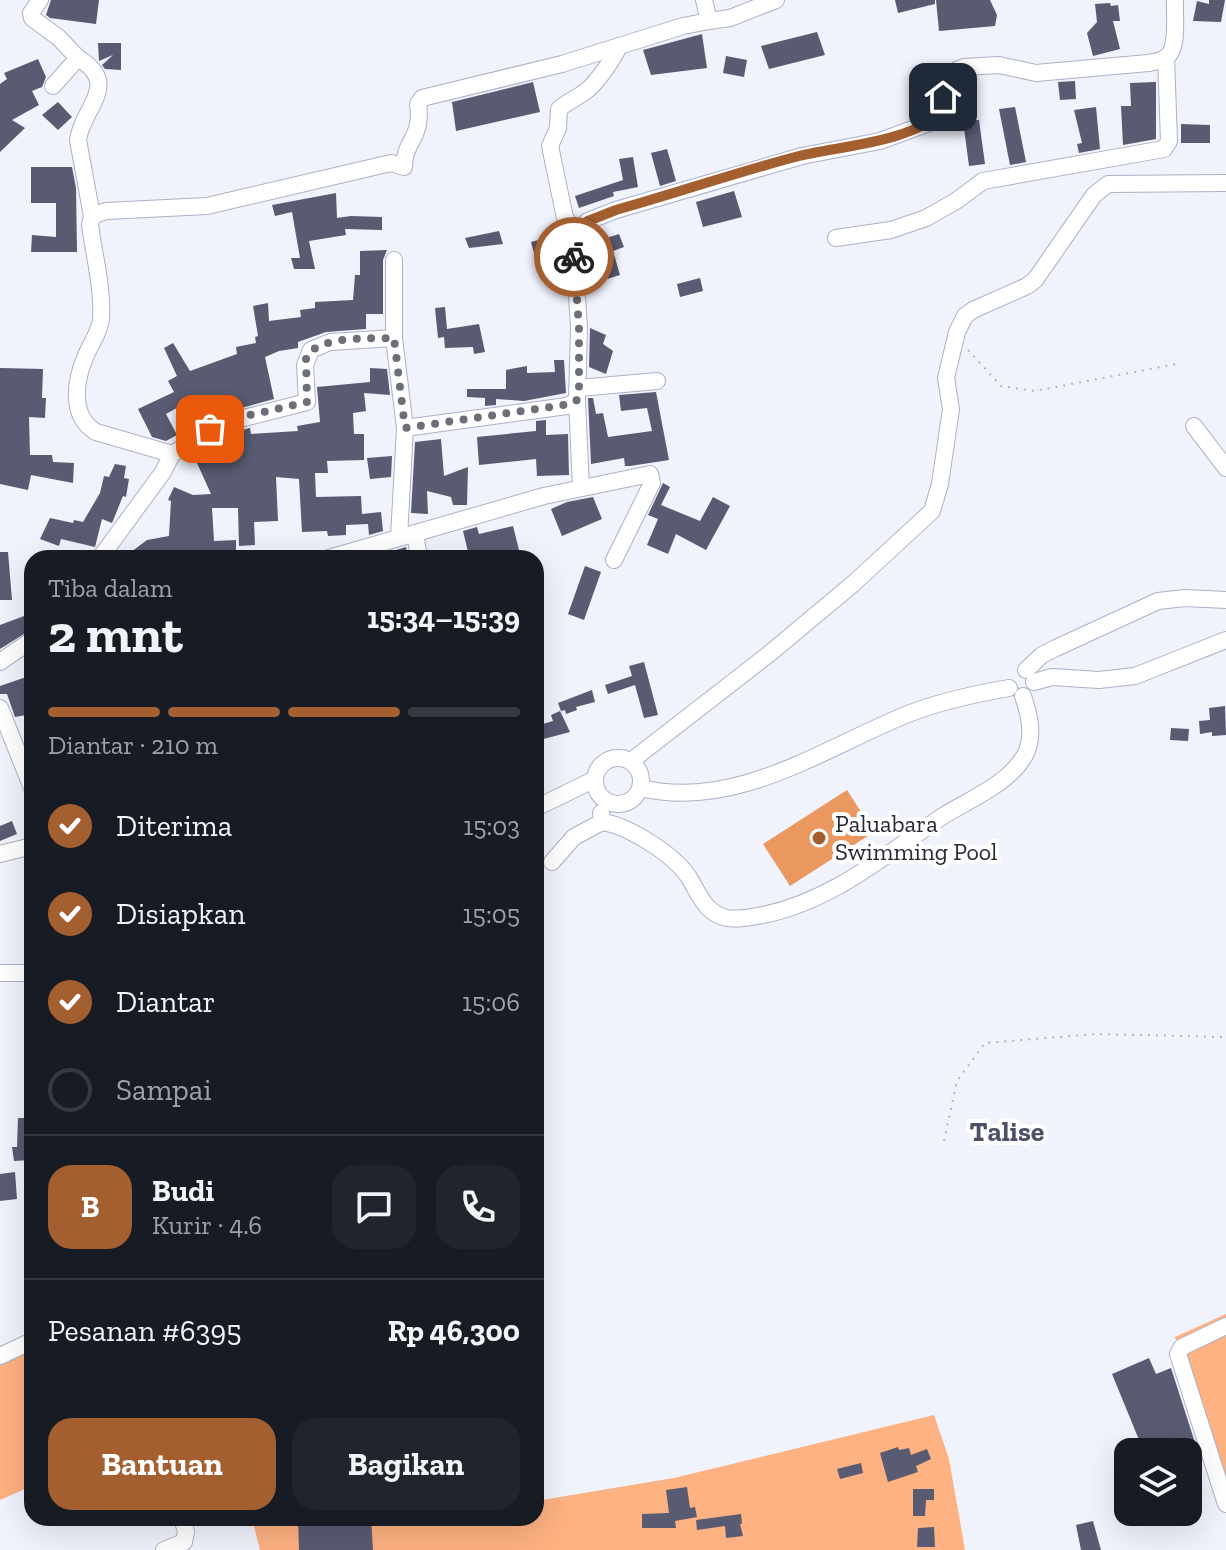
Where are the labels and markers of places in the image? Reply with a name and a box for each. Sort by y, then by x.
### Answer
pin [909,63,977,131]
pin [176,395,244,463]
place label: Paluabara Swimming Pool [835,809,998,866]
marker: Paluabara Swimming Pool [810,829,828,847]

